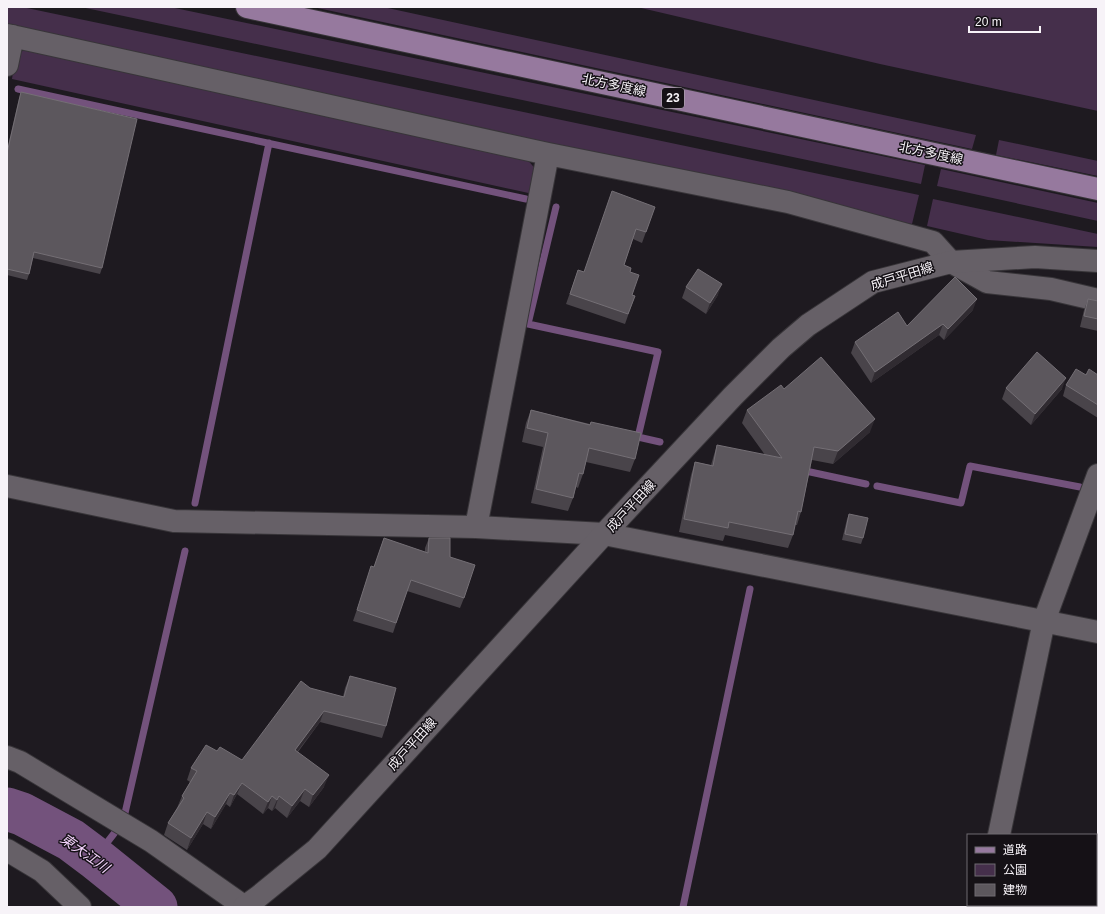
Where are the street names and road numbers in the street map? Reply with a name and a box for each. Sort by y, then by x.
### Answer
street label: 北方多度線 [581,71,647,99]
road number: 23 [662,88,684,108]
street label: 北方多度線 [898,139,964,167]
street label: 成戸平田線 [869,259,935,293]
street label: 成戸平田線 [603,477,659,535]
street label: 成戸平田線 [385,715,439,773]

